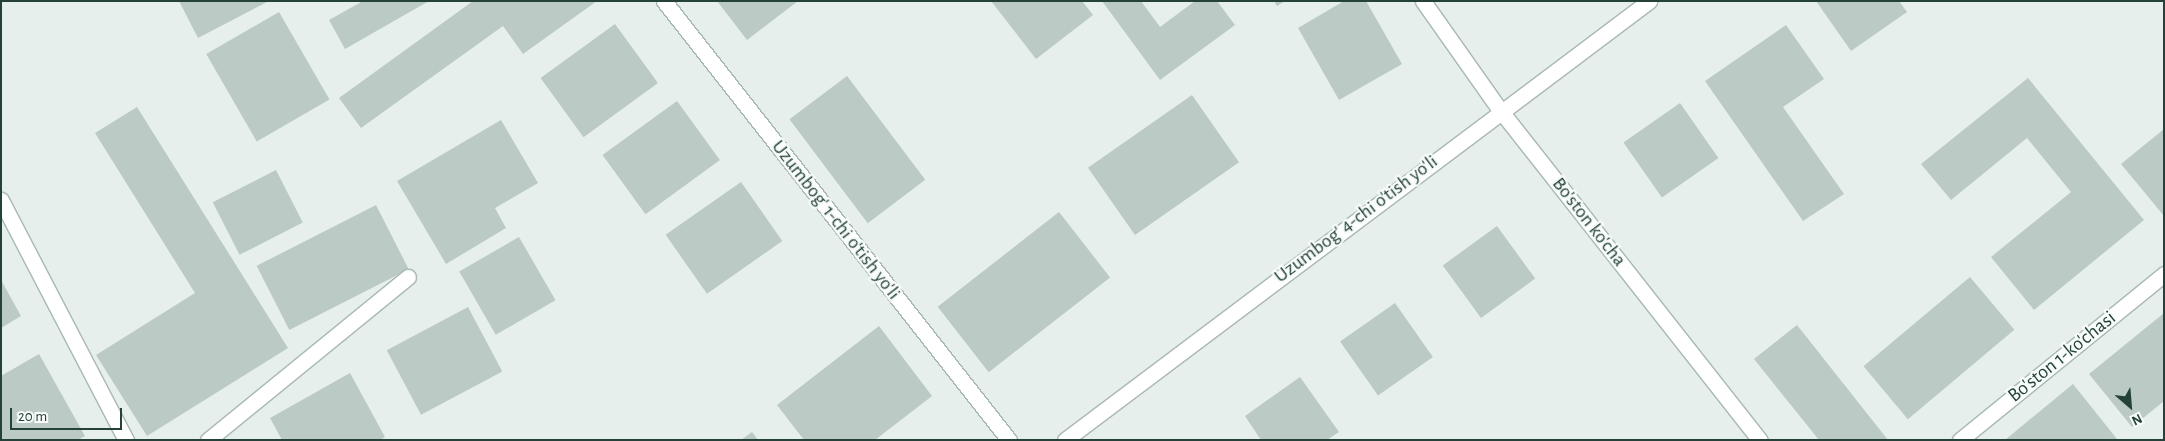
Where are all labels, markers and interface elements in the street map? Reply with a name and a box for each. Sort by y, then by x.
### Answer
street label: Uzumbog' 1-chi o'tish yo'li [766,135,906,305]
street label: Uzumbog' 4-chi o'tish yo'li [1269,150,1443,288]
street label: Bo'ston ko'cha [1547,173,1631,271]
street label: Bo'ston 1-ko'chasi [2003,306,2121,408]
north arrow [2105,381,2155,431]
scale bar [12,398,125,430]
text: 20 m [18,409,47,424]
text: N [2129,411,2144,428]

